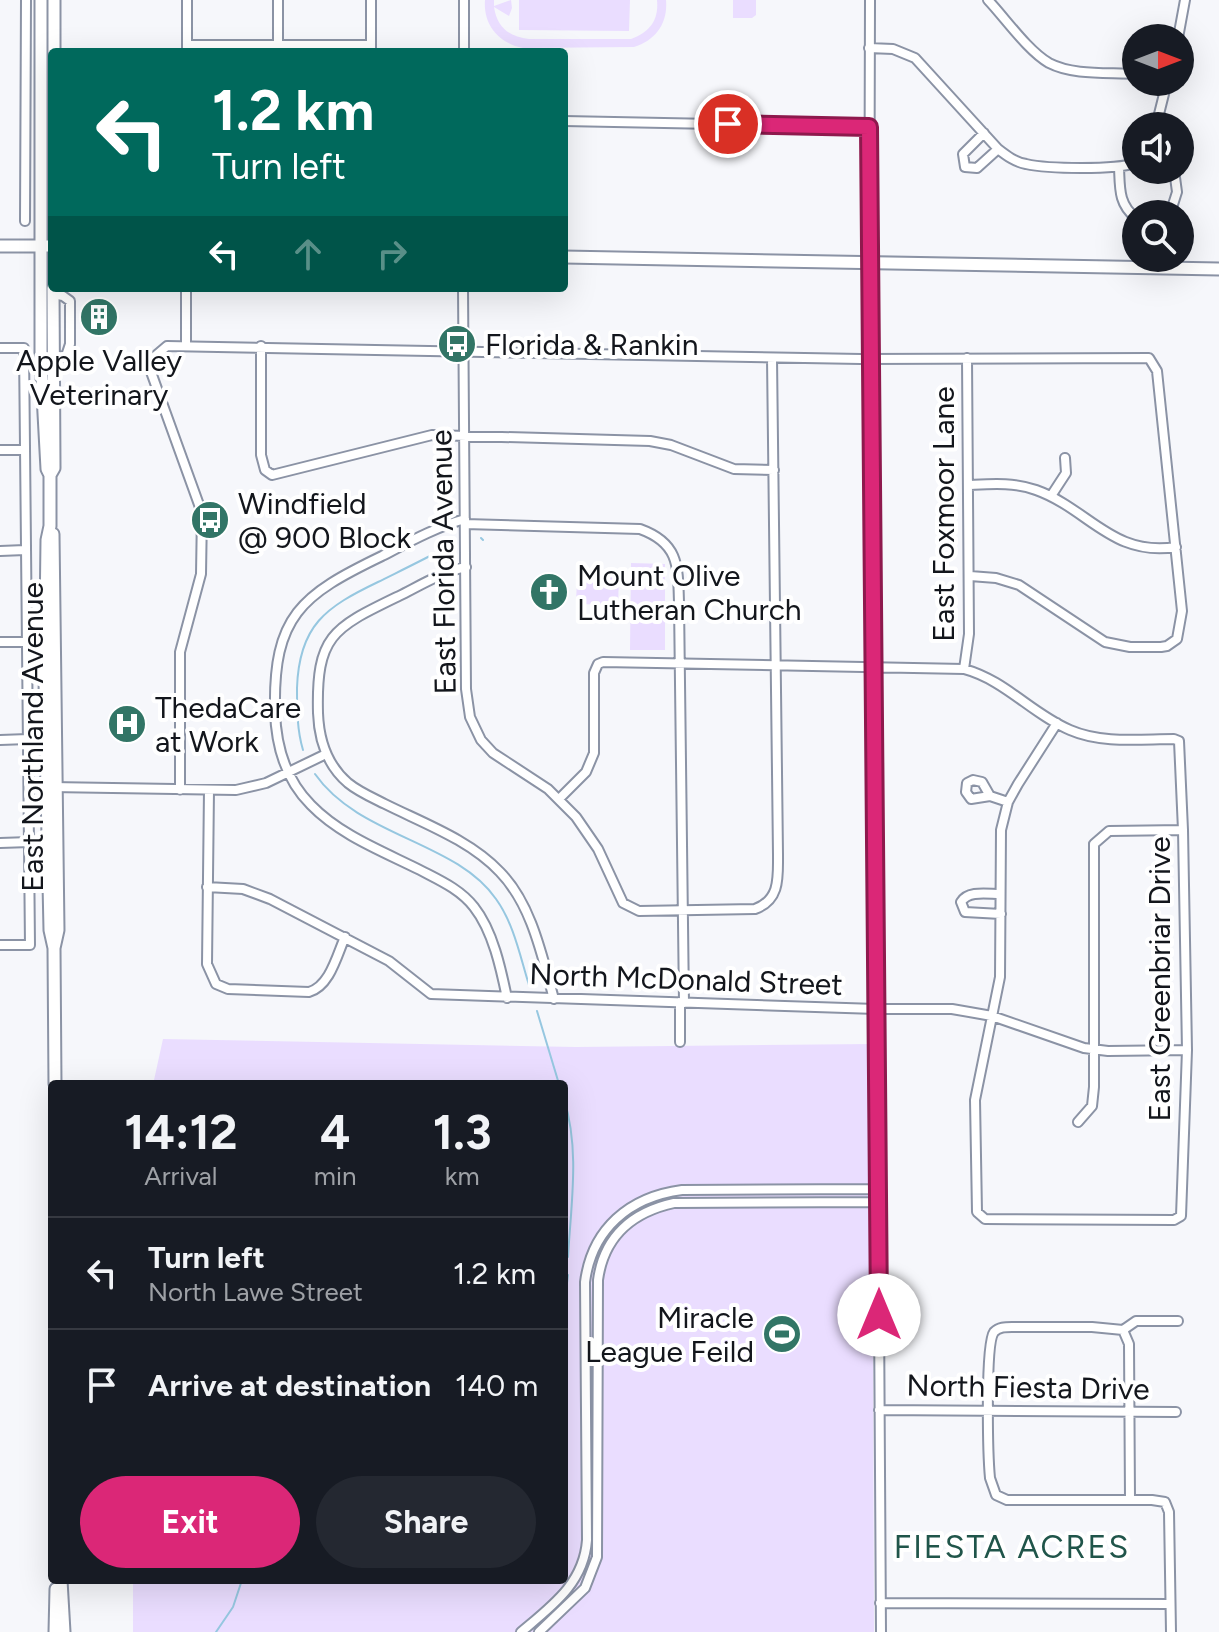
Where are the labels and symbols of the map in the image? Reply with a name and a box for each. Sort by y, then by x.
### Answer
north arrow [1122,24,1194,96]
pin [694,90,762,158]
building icon: Apple Valley Veterinary [78,296,120,338]
bus stop icon: Florida & Rankin [436,323,478,365]
place label: Florida & Rankin [485,326,698,363]
place label: Apple Valley Veterinary [16,342,182,413]
street label: East Foxmoor Lane [925,386,962,642]
street label: East Florida Avenue [422,429,464,695]
place label: Windfield @ 900 Block [238,485,411,556]
bus stop icon: Windfield @ 900 Block [189,499,231,541]
place label: Mount Olive Lutheran Church [577,557,802,628]
church icon: Mount Olive Lutheran Church [528,571,570,613]
street label: East Northland Avenue [14,582,51,892]
place label: ThedaCare at Work [155,689,301,760]
hospital icon: ThedaCare at Work [106,703,148,745]
street label: East Greenbriar Drive [1141,836,1178,1122]
street label: North McDonald Street [529,955,843,1003]
position arrow [837,1273,921,1357]
place label: Miracle League Feild [585,1299,754,1370]
sports icon: Miracle League Feild [761,1313,803,1355]
street label: North Fiesta Drive [906,1366,1150,1408]
district label: FIESTA ACRES [894,1528,1130,1566]

